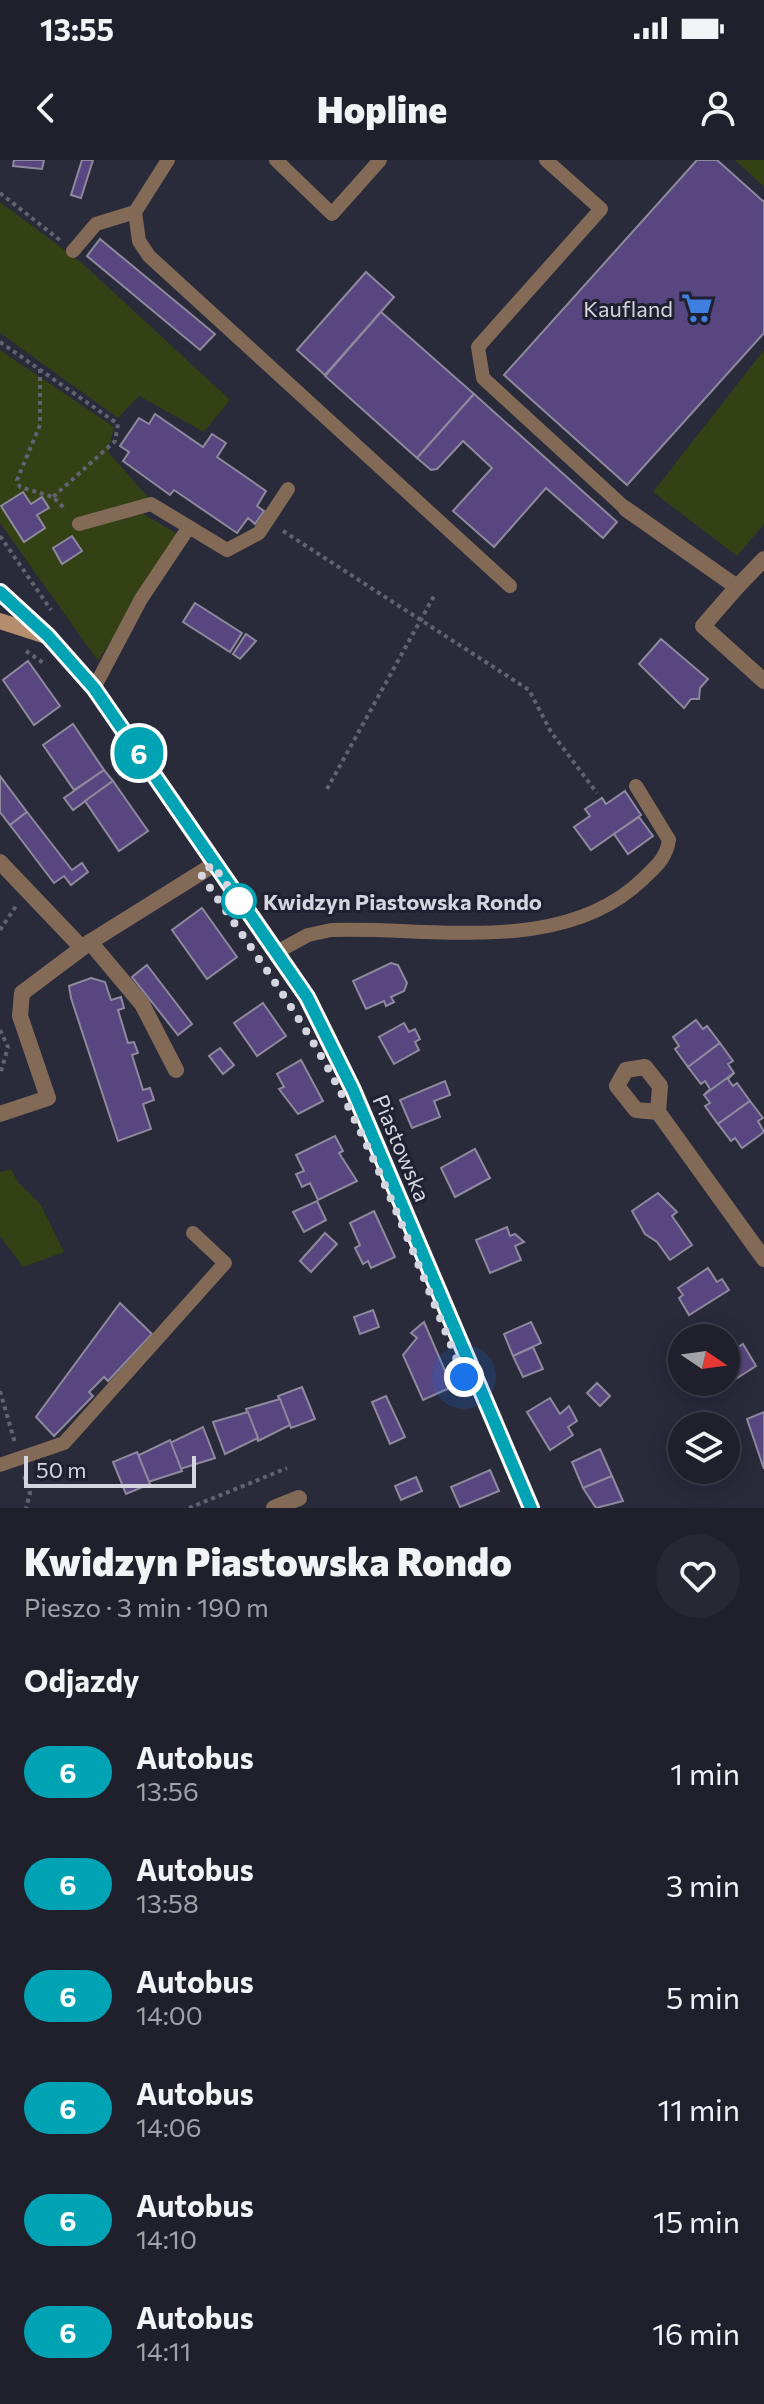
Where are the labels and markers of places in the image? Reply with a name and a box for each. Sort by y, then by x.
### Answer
supermarket icon: Kaufland [680,291,714,325]
place label: Kaufland [583,295,673,322]
marker: Kwidzyn Piastowska Rondo [222,884,256,918]
place label: Kwidzyn Piastowska Rondo [263,888,542,915]

